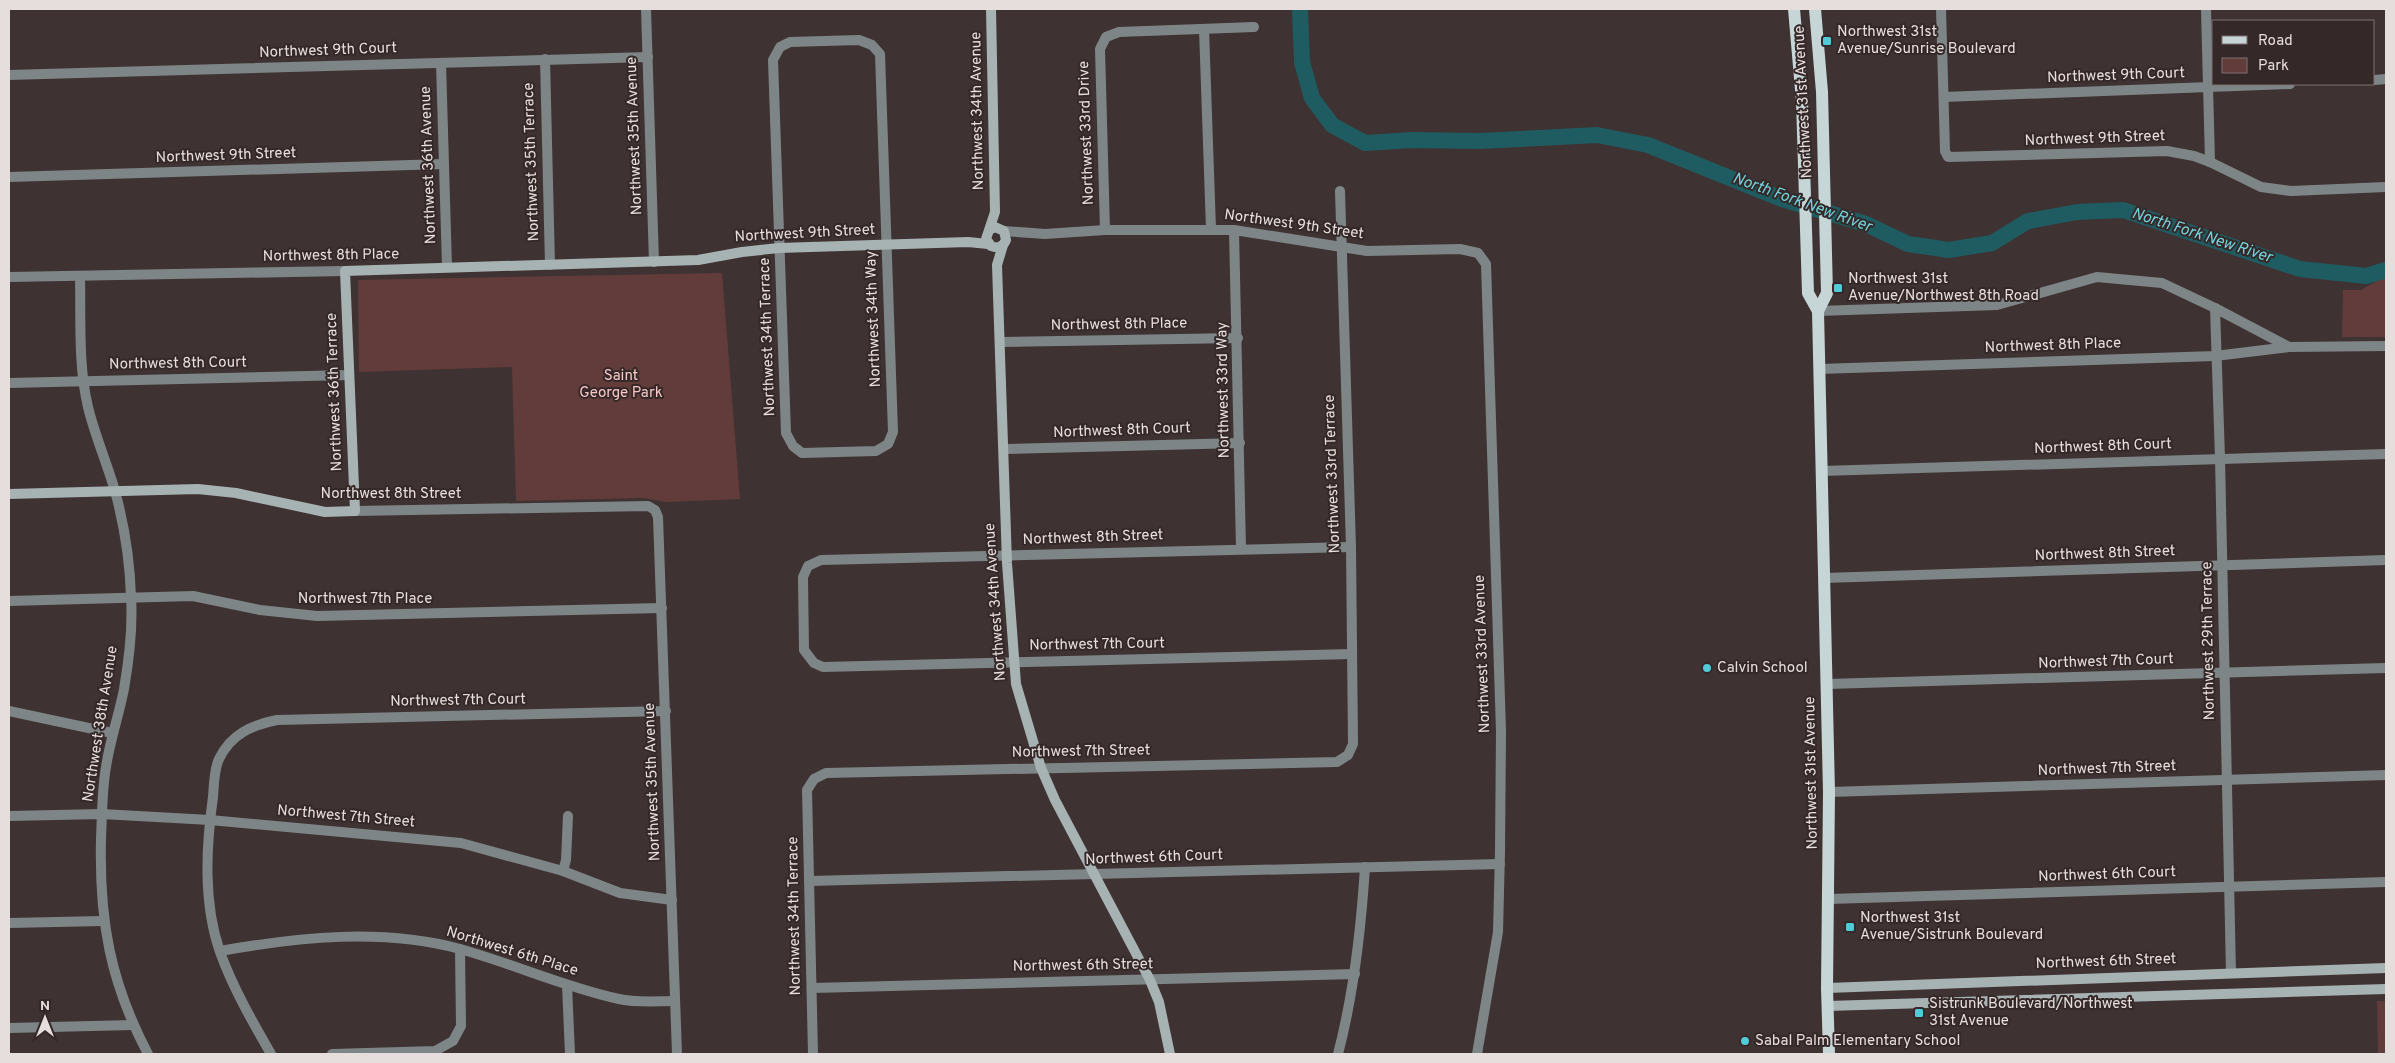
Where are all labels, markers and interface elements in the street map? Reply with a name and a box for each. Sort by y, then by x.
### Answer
legend [2212,20,2375,85]
place label: Northwest 31st Avenue/Sunrise Boulevard [1837,23,2016,59]
street label: Northwest 31st Avenue [1791,25,1817,179]
street label: Northwest 34th Avenue [967,32,989,190]
text: Road [2258,32,2293,51]
marker: Northwest 31st Avenue/Sunrise Boulevard [1821,35,1833,47]
street label: Northwest 9th Court [259,39,397,63]
street label: Northwest 35th Avenue [623,56,647,216]
text: Park [2258,57,2289,76]
street label: Northwest 33rd Drive [1075,61,1099,205]
street label: Northwest 9th Court [2047,64,2185,88]
street label: Northwest 35th Terrace [520,82,544,242]
street label: Northwest 36th Avenue [417,86,441,244]
street label: Northwest 9th Street [2024,127,2166,151]
street label: Northwest 9th Street [155,144,297,168]
water label: North Fork New River [1730,169,1876,238]
water label: North Fork New River [2129,204,2277,269]
street label: Northwest 9th Street [1223,206,1365,244]
street label: Northwest 9th Street [734,221,876,247]
street label: Northwest 8th Place [263,245,399,267]
street label: Northwest 34th Way [862,250,886,388]
street label: Northwest 34th Terrace [756,257,780,417]
place label: Northwest 31st Avenue/Northwest 8th Road [1848,270,2039,306]
marker: Northwest 31st Avenue/Northwest 8th Road [1832,282,1844,294]
street label: Northwest 36th Terrace [323,312,347,472]
street label: Northwest 8th Place [1051,314,1187,336]
street label: Northwest 33rd Way [1213,322,1235,458]
street label: Northwest 8th Place [1984,334,2122,358]
street label: Northwest 8th Court [109,353,247,375]
park label: Saint George Park [579,367,663,403]
street label: Northwest 33rd Terrace [1321,394,1345,554]
street label: Northwest 8th Court [1053,419,1191,443]
street label: Northwest 8th Court [2034,435,2172,459]
street label: Northwest 8th Street [321,485,461,504]
street label: Northwest 34th Avenue [981,522,1011,682]
street label: Northwest 8th Street [1022,526,1164,550]
street label: Northwest 8th Street [2034,542,2176,566]
street label: Northwest 29th Terrace [2198,561,2220,721]
street label: Northwest 33rd Avenue [1471,575,1495,733]
street label: Northwest 7th Place [298,590,432,609]
street label: Northwest 7th Court [1029,634,1165,656]
street label: Northwest 38th Avenue [79,644,123,804]
street label: Northwest 7th Court [2038,650,2174,674]
place label: Calvin School [1717,659,1808,678]
marker: Calvin School [1701,662,1713,674]
street label: Northwest 7th Court [390,690,526,712]
street label: Northwest 31st Avenue [1801,696,1823,850]
street label: Northwest 35th Avenue [641,702,665,862]
street label: Northwest 7th Street [1012,741,1150,763]
street label: Northwest 7th Street [2037,757,2177,781]
street label: Northwest 7th Street [276,801,416,833]
street label: Northwest 34th Terrace [784,836,806,996]
street label: Northwest 6th Court [1085,846,1223,870]
street label: Northwest 6th Court [2038,863,2176,887]
place label: Northwest 31st Avenue/Sistrunk Boulevard [1860,909,2043,945]
marker: Northwest 31st Avenue/Sistrunk Boulevard [1844,921,1856,933]
street label: Northwest 6th Place [444,923,580,981]
street label: Northwest 6th Street [2035,950,2177,974]
street label: Northwest 6th Street [1012,955,1154,977]
north arrow [20,993,70,1043]
place label: Sistrunk Boulevard/Northwest 31st Avenue [1929,995,2133,1031]
text: N [40,998,50,1015]
marker: Sistrunk Boulevard/Northwest 31st Avenue [1913,1007,1925,1019]
place label: Sabal Palm Elementary School [1755,1032,1960,1051]
marker: Sabal Palm Elementary School [1739,1035,1751,1047]

